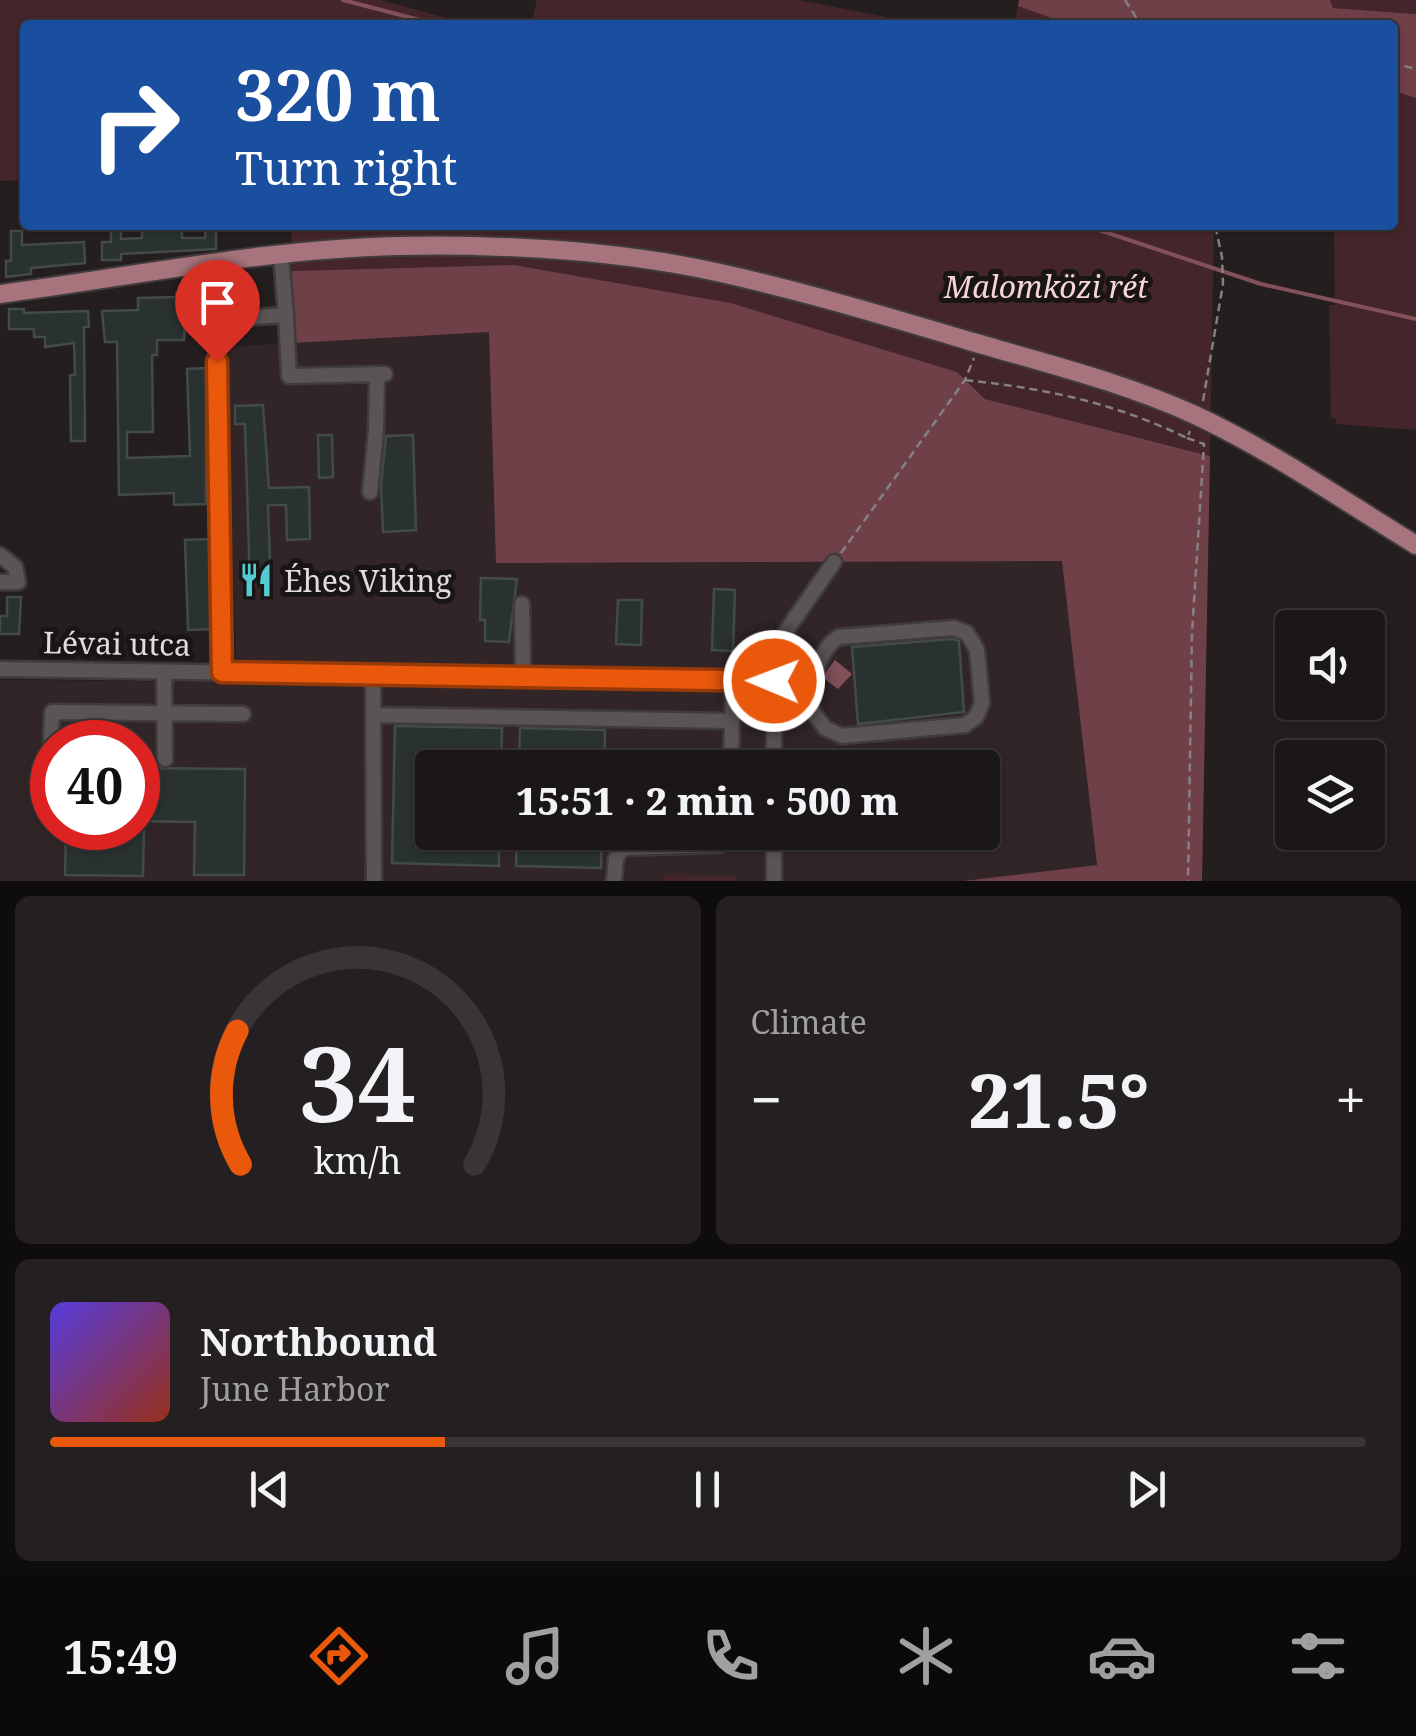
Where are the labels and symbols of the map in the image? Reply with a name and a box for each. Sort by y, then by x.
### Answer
pin [175,260,260,363]
park label: Malomközi rét [943,266,1149,307]
place label: Éhes Viking [284,560,452,601]
restaurant icon: Éhes Viking [237,561,275,599]
street label: Lévai utca [43,621,191,665]
position arrow [722,629,826,733]
speed limit sign: 40 [30,720,160,850]

